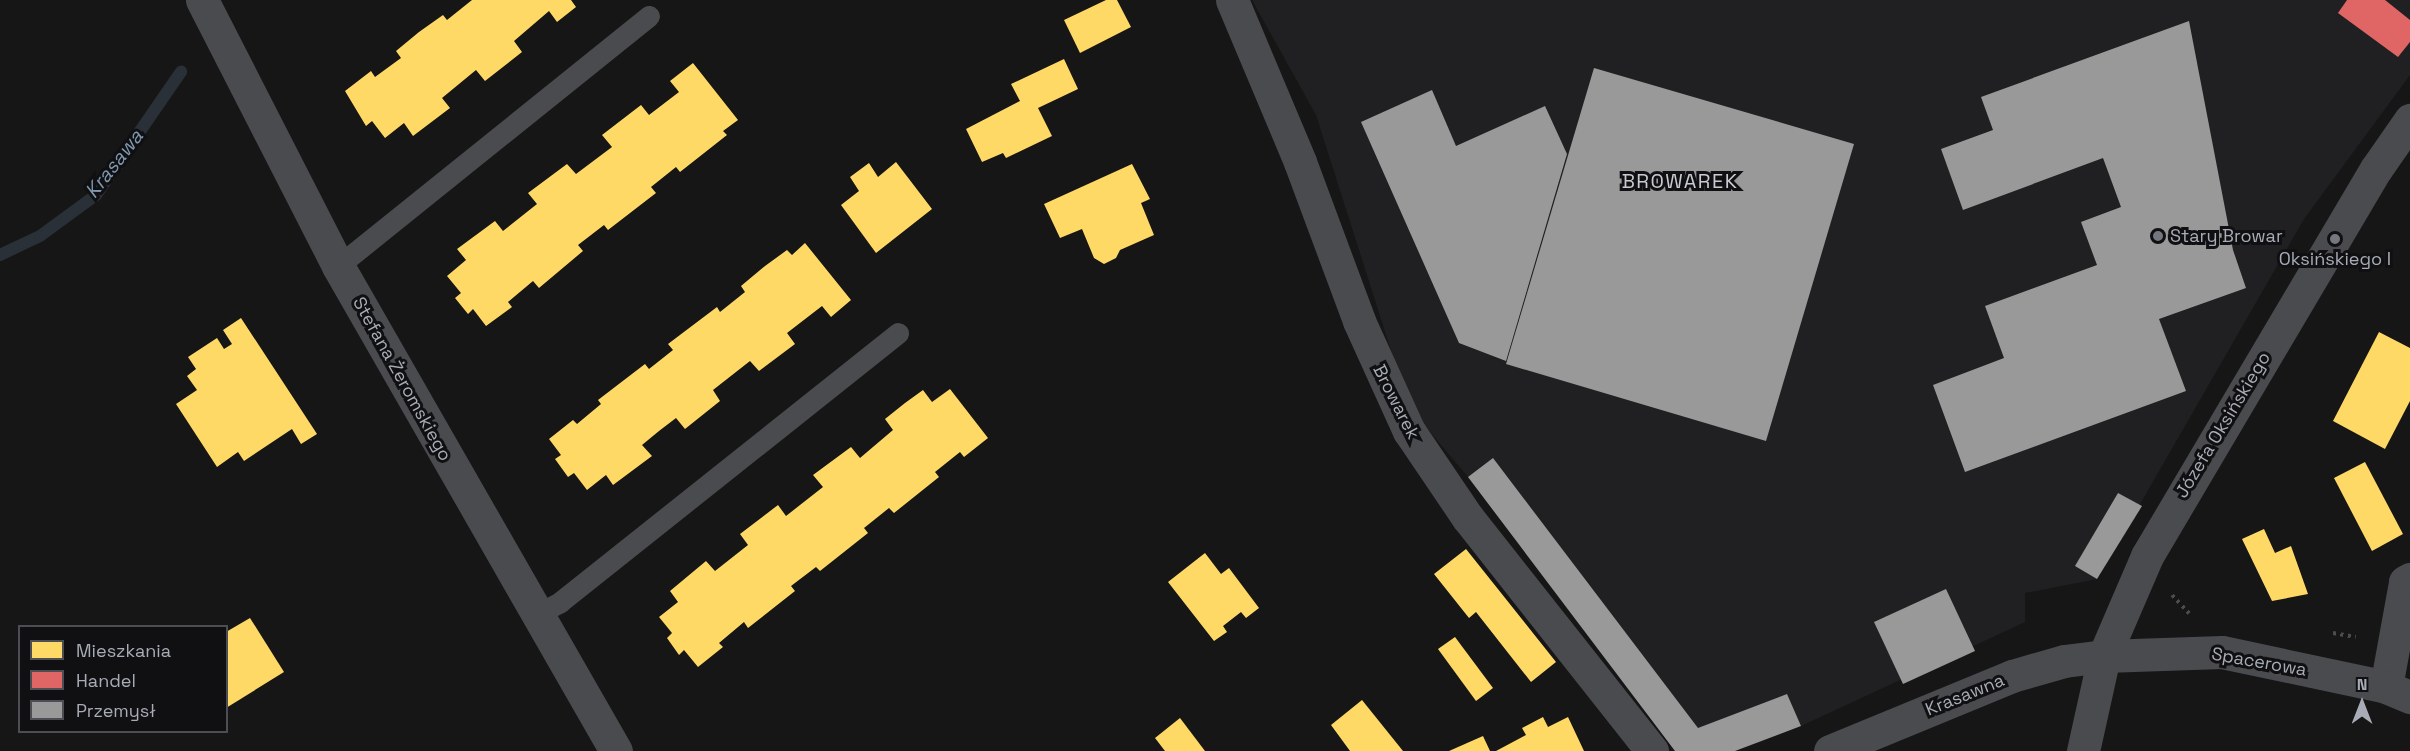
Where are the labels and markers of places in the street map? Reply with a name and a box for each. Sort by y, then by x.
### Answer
place label: Stary Browar [2170,225,2283,247]
marker: Stary Browar [2151,229,2165,243]
marker: Oksińskiego I [2328,232,2342,246]
place label: Oksińskiego I [2279,248,2391,270]

